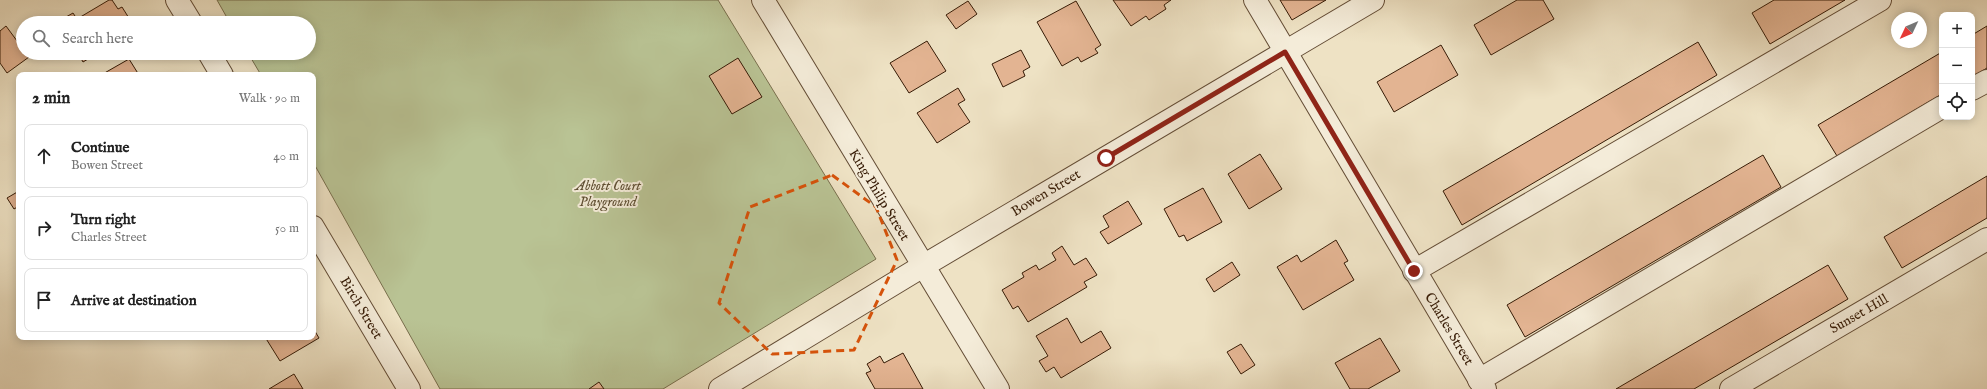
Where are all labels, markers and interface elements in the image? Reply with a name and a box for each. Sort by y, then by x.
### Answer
north arrow [1891,12,1927,48]
map controls [1939,12,1975,120]
button: + [1939,12,1975,48]
search box [16,16,316,60]
icon: search [30,27,52,49]
text: Search here [62,29,133,48]
button: − [1939,48,1975,84]
button: locate [1939,84,1975,120]
text: 2 min [32,88,70,109]
text: Walk · 90 m [239,90,300,107]
text: Continue [71,138,129,157]
icon: ahead [33,145,55,167]
street label: King Philip Street [844,146,914,244]
text: 40 m [273,148,299,165]
route start [1097,149,1115,167]
text: Bowen Street [71,157,143,174]
street label: Bowen Street [1008,165,1084,221]
park label: Abbott Court Playground [573,177,641,212]
text: Turn right [71,210,136,229]
icon: right [33,217,55,239]
text: 50 m [275,220,299,237]
text: Charles Street [71,229,147,246]
route end [1405,262,1423,280]
street label: Birch Street [335,274,387,343]
icon: arrive [33,289,55,311]
street label: Charles Street [1420,289,1478,369]
street label: Sunset Hill [1827,290,1892,338]
text: Arrive at destination [71,291,197,310]

